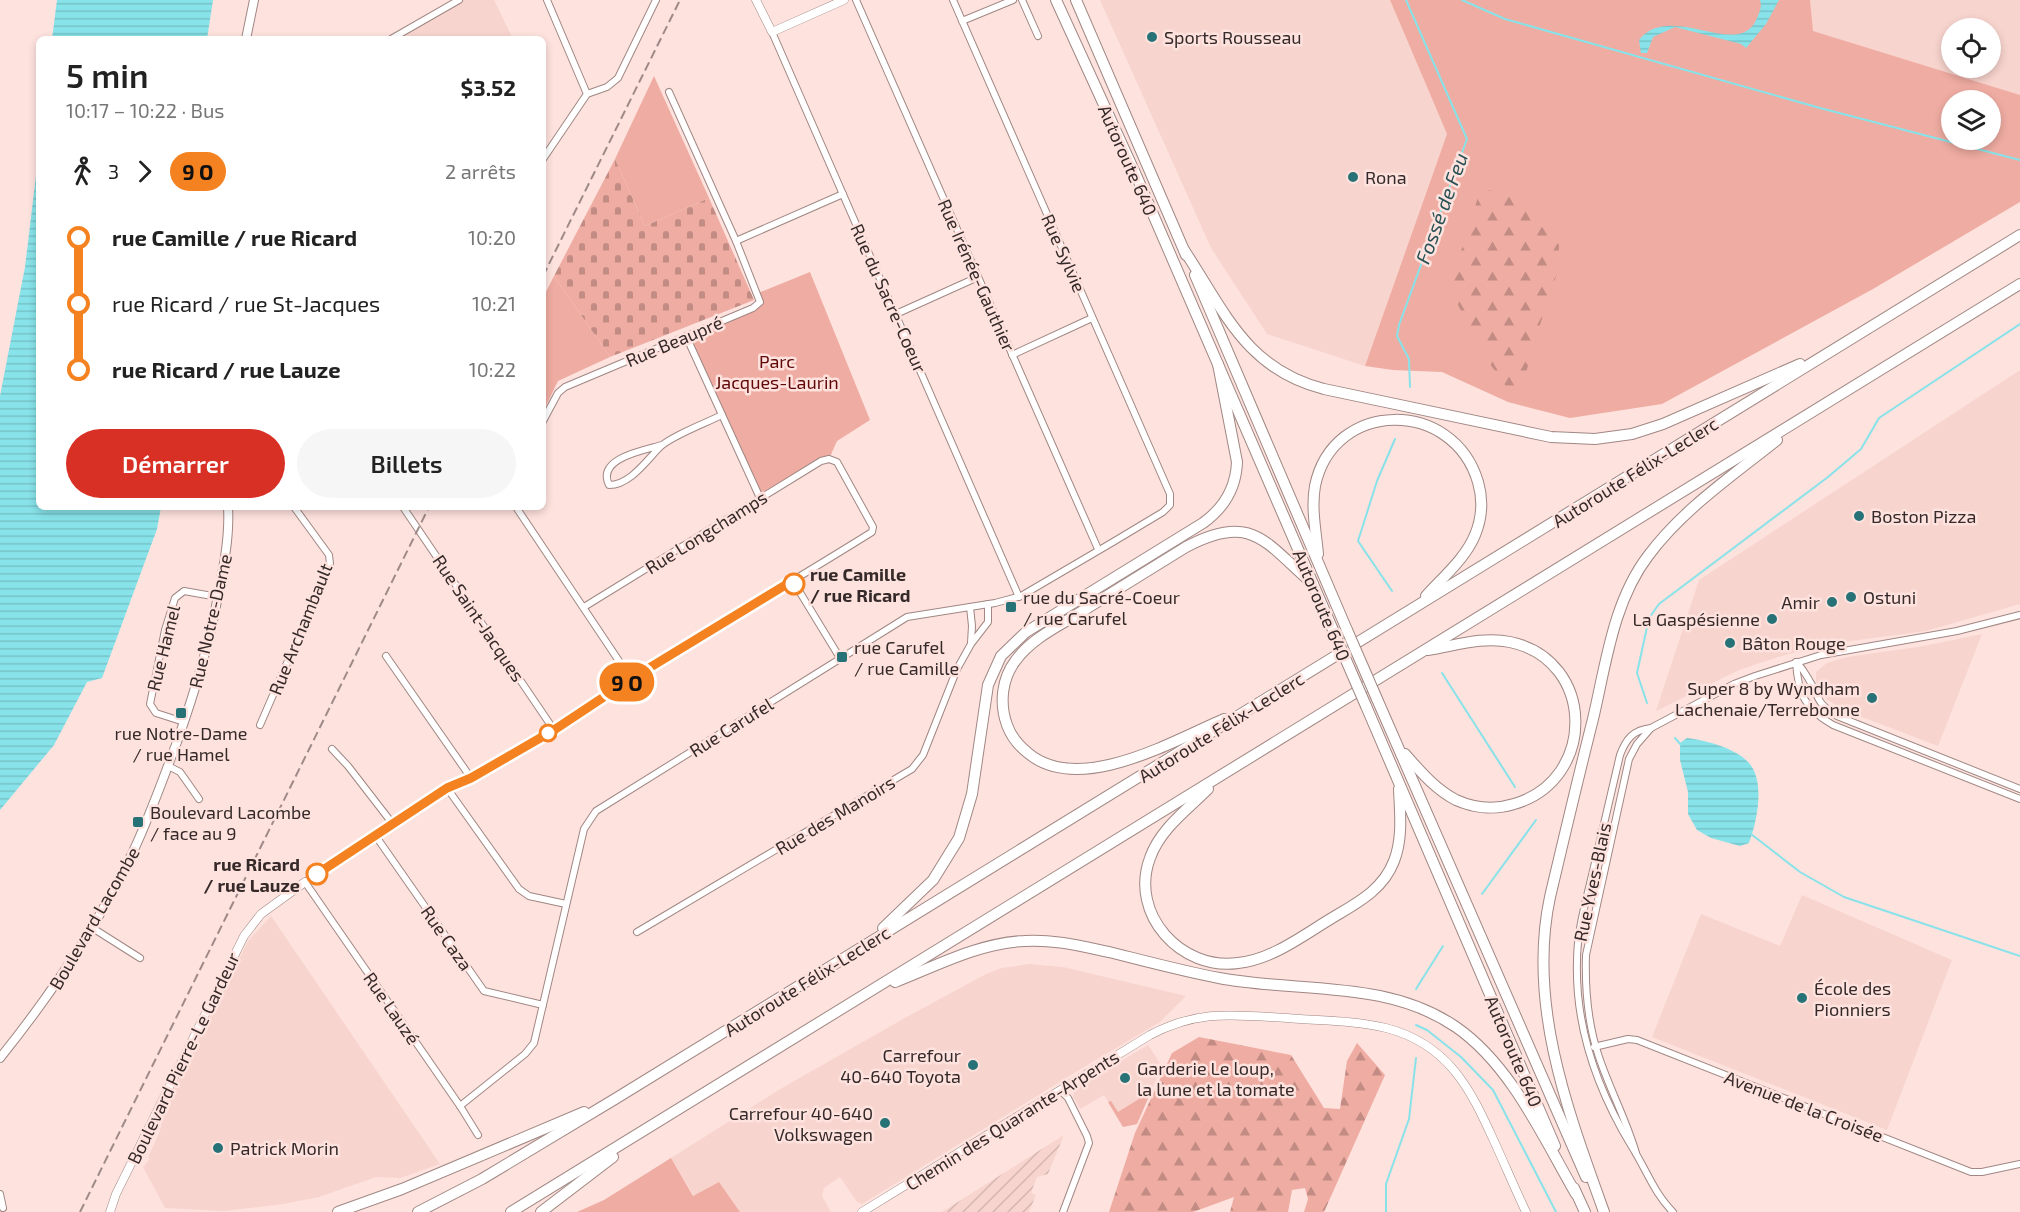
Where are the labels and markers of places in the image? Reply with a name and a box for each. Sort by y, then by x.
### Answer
place label: Sports Rousseau [1164,26,1302,48]
marker: Sports Rousseau [1145,30,1159,44]
place label: Rona [1365,166,1407,188]
marker: Rona [1346,170,1360,184]
place label: Boston Pizza [1871,505,1976,527]
marker: Boston Pizza [1852,509,1866,523]
place label: rue Camille / rue Ricard [810,563,911,606]
marker: rue Camille / rue Ricard [783,573,805,595]
place label: rue du Sacré-Coeur / rue Carufel [1023,586,1180,629]
place label: Ostuni [1863,586,1916,608]
marker: Ostuni [1844,590,1858,604]
place label: Amir [1781,591,1820,613]
marker: Amir [1825,595,1839,609]
marker: rue du Sacré-Coeur / rue Carufel [1004,600,1018,614]
place label: La Gaspésienne [1633,608,1760,630]
marker: La Gaspésienne [1765,612,1779,626]
place label: Bâton Rouge [1742,632,1846,654]
place label: rue Carufel / rue Camille [854,636,959,679]
marker: Bâton Rouge [1723,636,1737,650]
marker: rue Carufel / rue Camille [835,650,849,664]
place label: Super 8 by Wyndham Lachenaie/Terrebonne [1675,677,1860,720]
marker: Super 8 by Wyndham Lachenaie/Terrebonne [1865,691,1879,705]
marker: rue Notre-Dame / rue Hamel [174,706,188,720]
place label: rue Notre-Dame / rue Hamel [115,722,247,765]
unlabelled marker [539,724,557,742]
place label: Boulevard Lacombe / face au 9 [150,801,311,844]
marker: Boulevard Lacombe / face au 9 [131,815,145,829]
place label: rue Ricard / rue Lauze [204,853,300,896]
marker: rue Ricard / rue Lauze [306,863,328,885]
place label: École des Pionniers [1814,977,1891,1020]
marker: École des Pionniers [1795,991,1809,1005]
place label: Carrefour 40-640 Toyota [840,1044,961,1087]
place label: Garderie Le loup, la lune et la tomate [1137,1057,1295,1100]
marker: Carrefour 40-640 Toyota [966,1058,980,1072]
marker: Garderie Le loup, la lune et la tomate [1118,1071,1132,1085]
place label: Carrefour 40-640 Volkswagen [729,1102,873,1145]
marker: Carrefour 40-640 Volkswagen [878,1116,892,1130]
place label: Patrick Morin [230,1137,339,1159]
marker: Patrick Morin [211,1141,225,1155]

